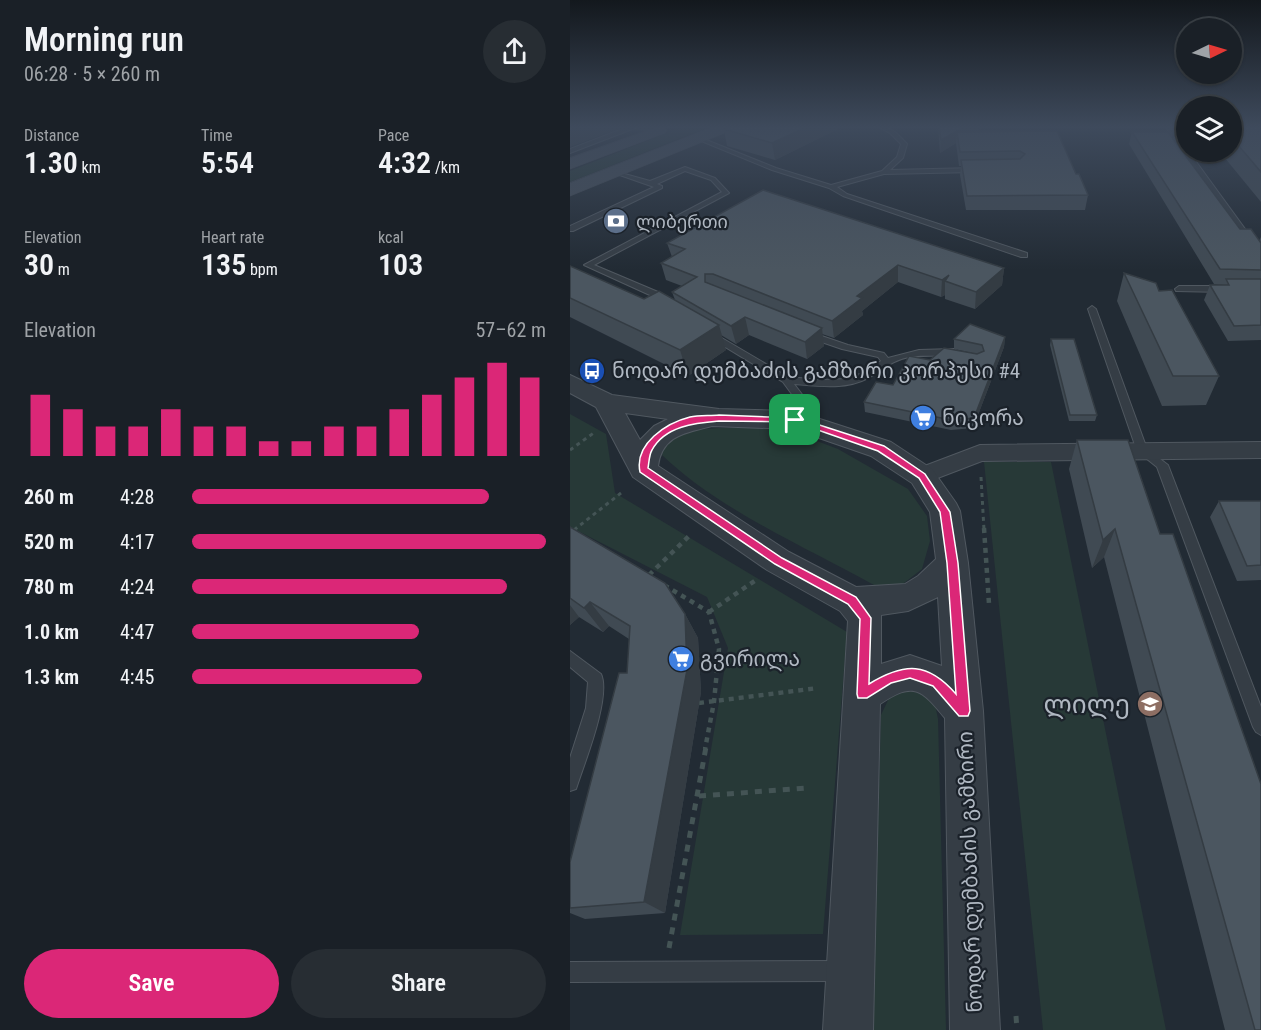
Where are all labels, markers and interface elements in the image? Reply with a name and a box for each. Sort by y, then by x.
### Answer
north arrow [1176,18,1242,84]
map controls [1176,18,1242,162]
text: Morning run [24,20,184,59]
button: share [483,20,546,83]
text: 06:28 · 5 × 260 m [24,62,160,86]
button: layers [1176,96,1242,162]
text: Distance [24,126,79,145]
text: Time [201,126,233,145]
text: Pace [378,126,409,145]
text: 1.30 [24,145,78,180]
text: 5:54 [201,145,254,180]
text: 4:32 [378,145,431,180]
text: km [78,158,101,177]
text: /km [431,158,460,177]
bank icon: ლიბერთი [601,206,631,236]
place label: ლიბერთი [636,211,728,233]
text: Elevation [24,228,82,247]
text: Heart rate [201,228,264,247]
text: kcal [378,228,404,247]
text: 30 [24,247,54,282]
text: 135 [201,247,246,282]
text: 103 [378,247,423,282]
text: m [54,260,70,279]
text: bpm [246,260,278,279]
text: Elevation [24,318,96,342]
text: 57–62 m [475,318,546,342]
bus stop icon: ნოდარ დუმბაძის გამზირი კორპუსი #4 [577,356,607,386]
place label: ნოდარ დუმბაძის გამზირი კორპუსი #4 [612,359,1020,384]
pin [769,394,820,445]
icon: arrive [778,403,811,436]
supermarket icon: ნიკორა [908,403,938,433]
place label: ნიკორა [942,406,1024,430]
text: 260 m [24,485,74,509]
text: 4:28 [120,485,154,509]
text: 520 m [24,530,74,554]
text: 4:17 [120,530,154,554]
text: 780 m [24,575,74,599]
text: 4:24 [120,575,154,599]
text: 1.0 km [24,620,79,644]
text: 4:47 [120,620,154,644]
supermarket icon: გვირილა [666,644,696,674]
place label: გვირილა [700,647,800,672]
text: 1.3 km [24,665,79,689]
text: 4:45 [120,665,154,689]
place label: ლილე [1043,689,1130,720]
school or university icon: ლილე [1135,689,1165,719]
street label: ნოდარ დუმბაძის გამზირი [953,731,988,1013]
button: Save [24,949,279,1018]
button: Share [291,949,546,1018]

